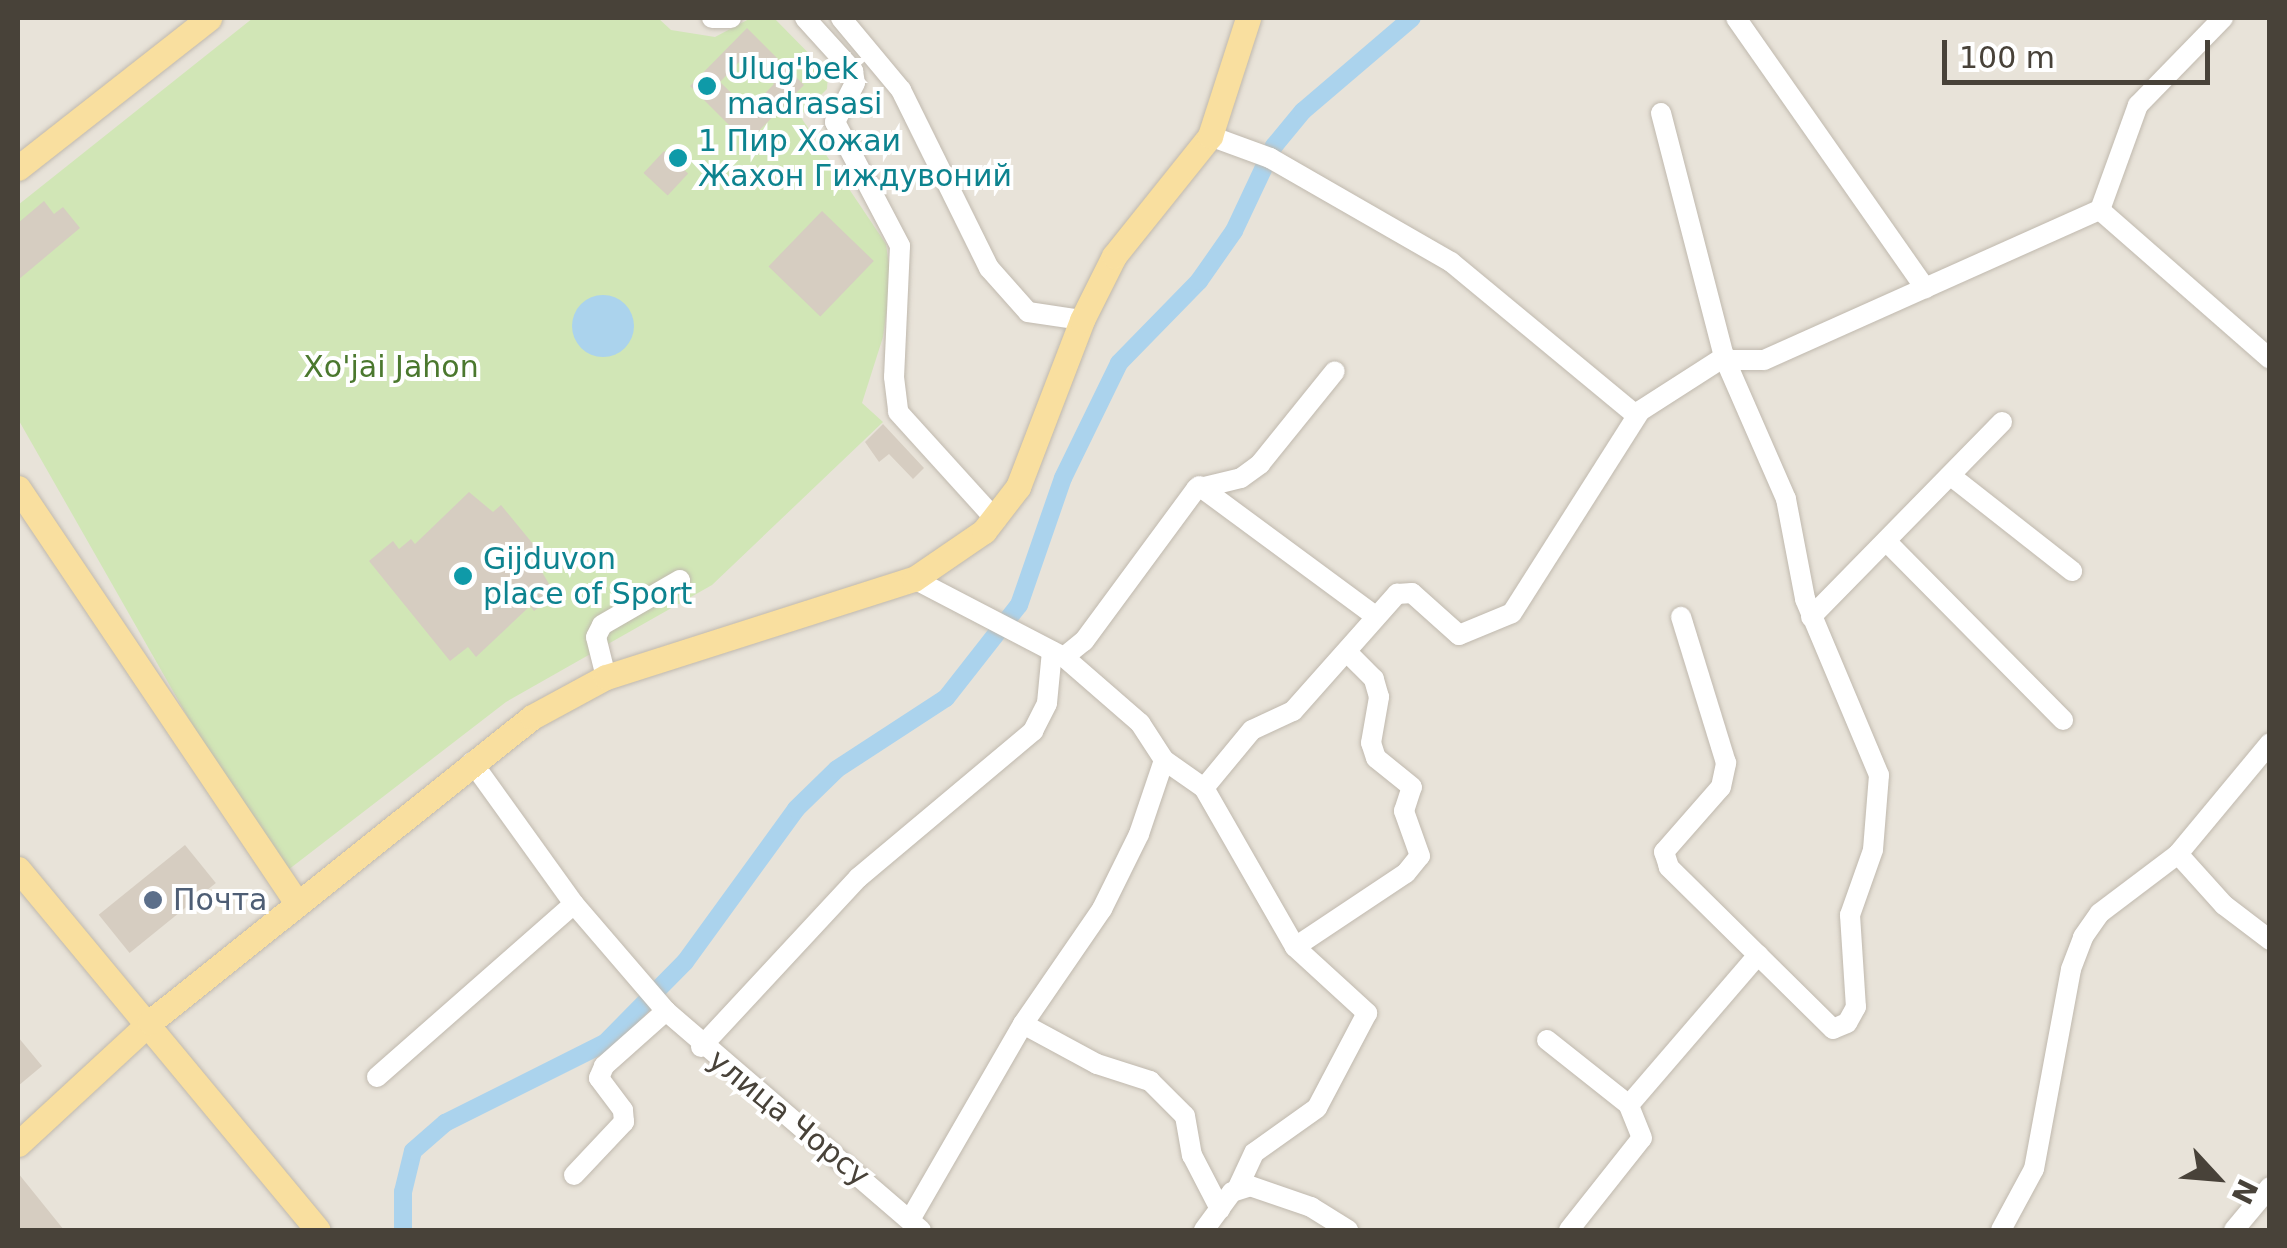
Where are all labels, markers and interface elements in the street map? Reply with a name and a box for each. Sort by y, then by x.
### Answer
scale bar [1947,20,2214,82]
text: 100 m [1959,40,2055,75]
place label: Ulug'bek madrasasi [727,51,882,122]
marker: Ulug'bek madrasasi [696,75,718,97]
place label: 1 Пир Хожаи Жахон Гиждувоний [698,123,1012,194]
marker: 1 Пир Хожаи Жахон Гиждувоний [667,147,689,169]
park label: Xo'jai Jahon [303,349,479,385]
place label: Gijduvon place of Sport [483,541,692,612]
marker: Gijduvon place of Sport [452,565,474,587]
place label: Почта [173,882,267,918]
marker: Почта [142,889,164,911]
street label: улица Чорсу [701,1042,877,1194]
north arrow [2167,1128,2267,1228]
text: N [2224,1174,2264,1209]

